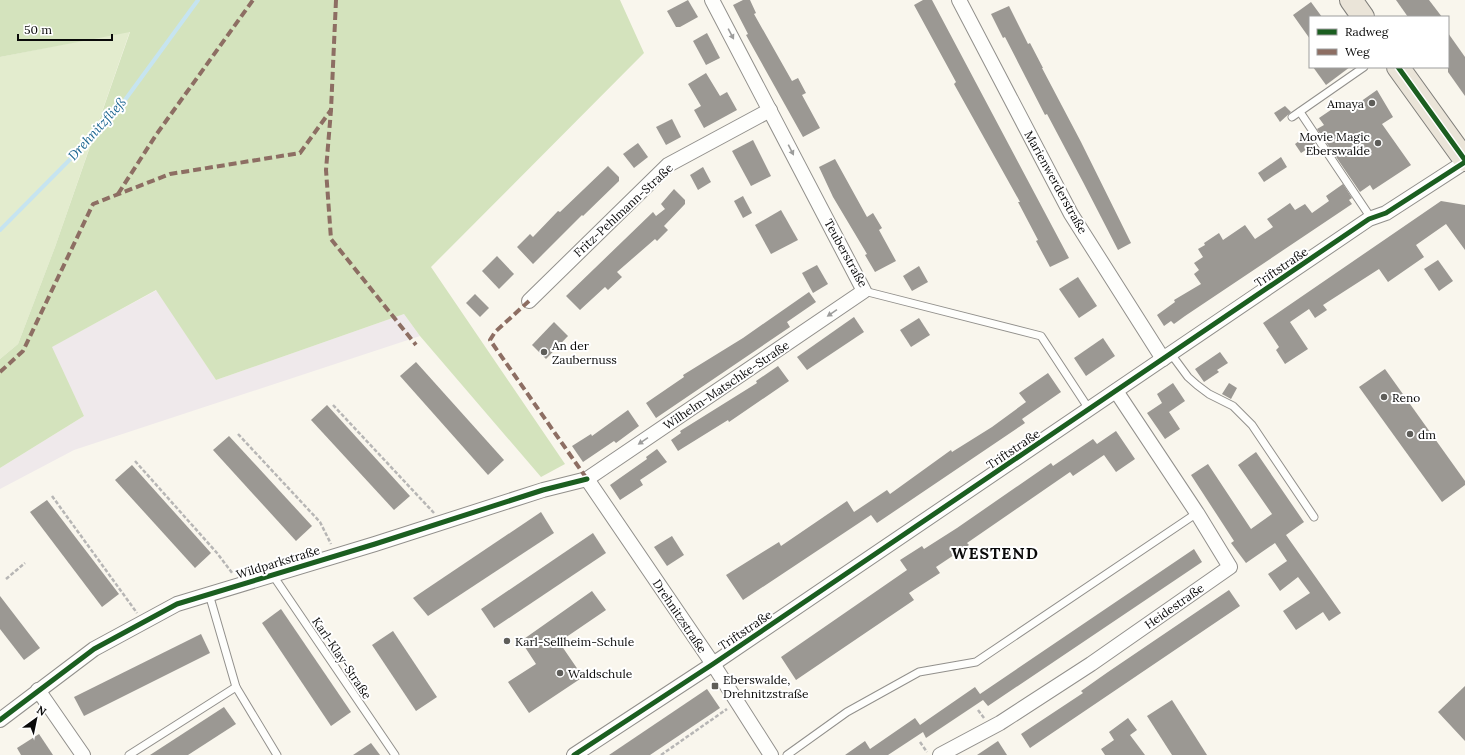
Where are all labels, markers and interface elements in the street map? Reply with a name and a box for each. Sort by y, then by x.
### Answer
scale bar [18,16,112,42]
legend [1309,16,1449,68]
text: 50 m [24,22,52,37]
text: Radweg [1345,24,1389,39]
one-way arrow [727,29,734,40]
text: Weg [1345,44,1370,59]
water label: Drehnitzfließ [64,94,130,164]
place label: Amaya [1326,96,1364,111]
marker: Amaya [1367,98,1377,108]
street label: Marienwerderstraße [1021,128,1091,237]
place label: Movie Magic Eberswalde [1299,129,1370,158]
marker: Movie Magic Eberswalde [1373,138,1383,148]
one-way arrow [788,144,794,155]
street label: Fritz-Pehlmann-Straße [570,160,676,260]
street label: Teuberstraße [821,216,871,290]
street label: Triftstraße [1251,243,1311,290]
one-way arrow [826,309,838,316]
street label: Wilhelm-Matschke-Straße [660,337,792,433]
place label: An der Zaubernuss [551,338,617,367]
marker: An der Zaubernuss [539,347,549,357]
place label: Reno [1392,390,1420,405]
marker: Reno [1379,392,1389,402]
street label: Triftstraße [983,425,1043,472]
place label: dm [1418,427,1436,442]
marker: dm [1405,429,1415,439]
one-way arrow [638,437,649,445]
street label: Wildparkstraße [234,542,322,582]
district label: WESTEND [951,543,1039,563]
street label: Drehnitzstraße [650,576,710,656]
street label: Heidestraße [1142,580,1207,632]
street label: Triftstraße [715,606,775,653]
street label: Karl-Klay-Straße [309,614,375,702]
place label: Karl-Sellheim-Schule [515,634,635,649]
marker: Karl-Sellheim-Schule [502,636,512,646]
place label: Waldschule [568,666,633,681]
marker: Waldschule [555,668,565,678]
place label: Eberswalde, Drehnitzstraße [723,672,809,701]
marker: Eberswalde, Drehnitzstraße [710,681,720,691]
north arrow [16,699,56,739]
text: N [34,702,49,719]

